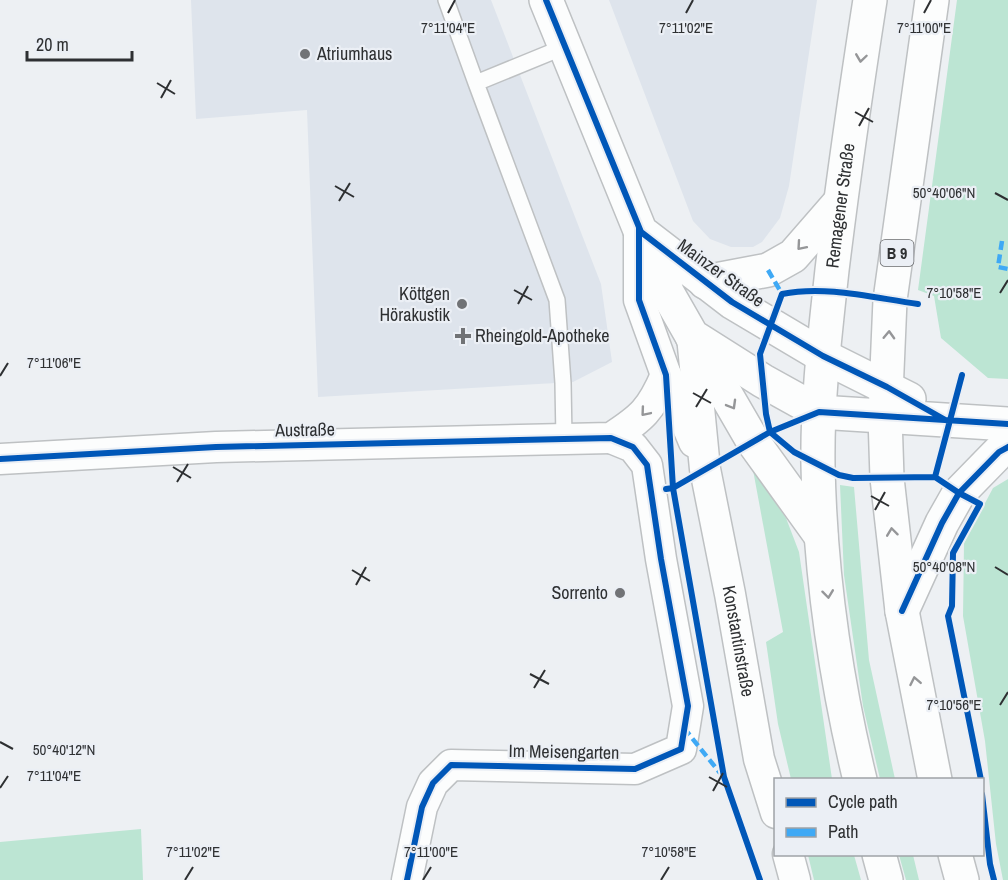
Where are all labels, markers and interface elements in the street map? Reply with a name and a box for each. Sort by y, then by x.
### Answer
text: 7°11'04"E [421,17,475,38]
text: 7°11'02"E [659,17,713,38]
text: 7°11'00"E [897,17,951,38]
scale bar [27,24,132,62]
text: 20 m [36,32,69,57]
place label: Atriumhaus [316,41,392,66]
marker: Atriumhaus [298,47,312,61]
one-way arrow [856,53,868,62]
street label: Remagener Straße [819,142,861,269]
text: 50°40'06"N [913,182,975,203]
street label: Mainzer Straße [673,233,770,313]
one-way arrow [798,239,809,250]
road number: B 9 [880,240,914,266]
place label: Köttgen Hörakustik [379,281,451,327]
text: 7°10'58"E [926,282,982,303]
marker: Köttgen Hörakustik [455,297,469,311]
place label: Rheingold-Apotheke [475,323,610,348]
marker: Rheingold-Apotheke [456,329,470,343]
one-way arrow [882,331,895,340]
text: 7°11'06"E [27,352,81,373]
one-way arrow [725,399,736,409]
one-way arrow [641,405,652,416]
street label: Austraße [274,416,335,443]
one-way arrow [887,527,899,536]
text: 50°40'08"N [913,556,975,577]
place label: Sorrento [551,580,608,605]
street label: Konstantinstraße [717,583,761,699]
marker: Sorrento [613,586,627,600]
one-way arrow [821,590,833,599]
one-way arrow [909,676,922,686]
text: 7°10'56"E [926,694,982,715]
street label: Im Meisengarten [508,738,620,765]
text: 50°40'12"N [33,739,95,760]
text: 7°11'04"E [27,765,81,786]
legend [774,778,984,856]
text: Cycle path [828,789,898,814]
text: Path [828,819,858,844]
text: 7°11'02"E [166,841,220,862]
text: 7°11'00"E [404,841,458,862]
text: 7°10'58"E [641,841,697,862]

